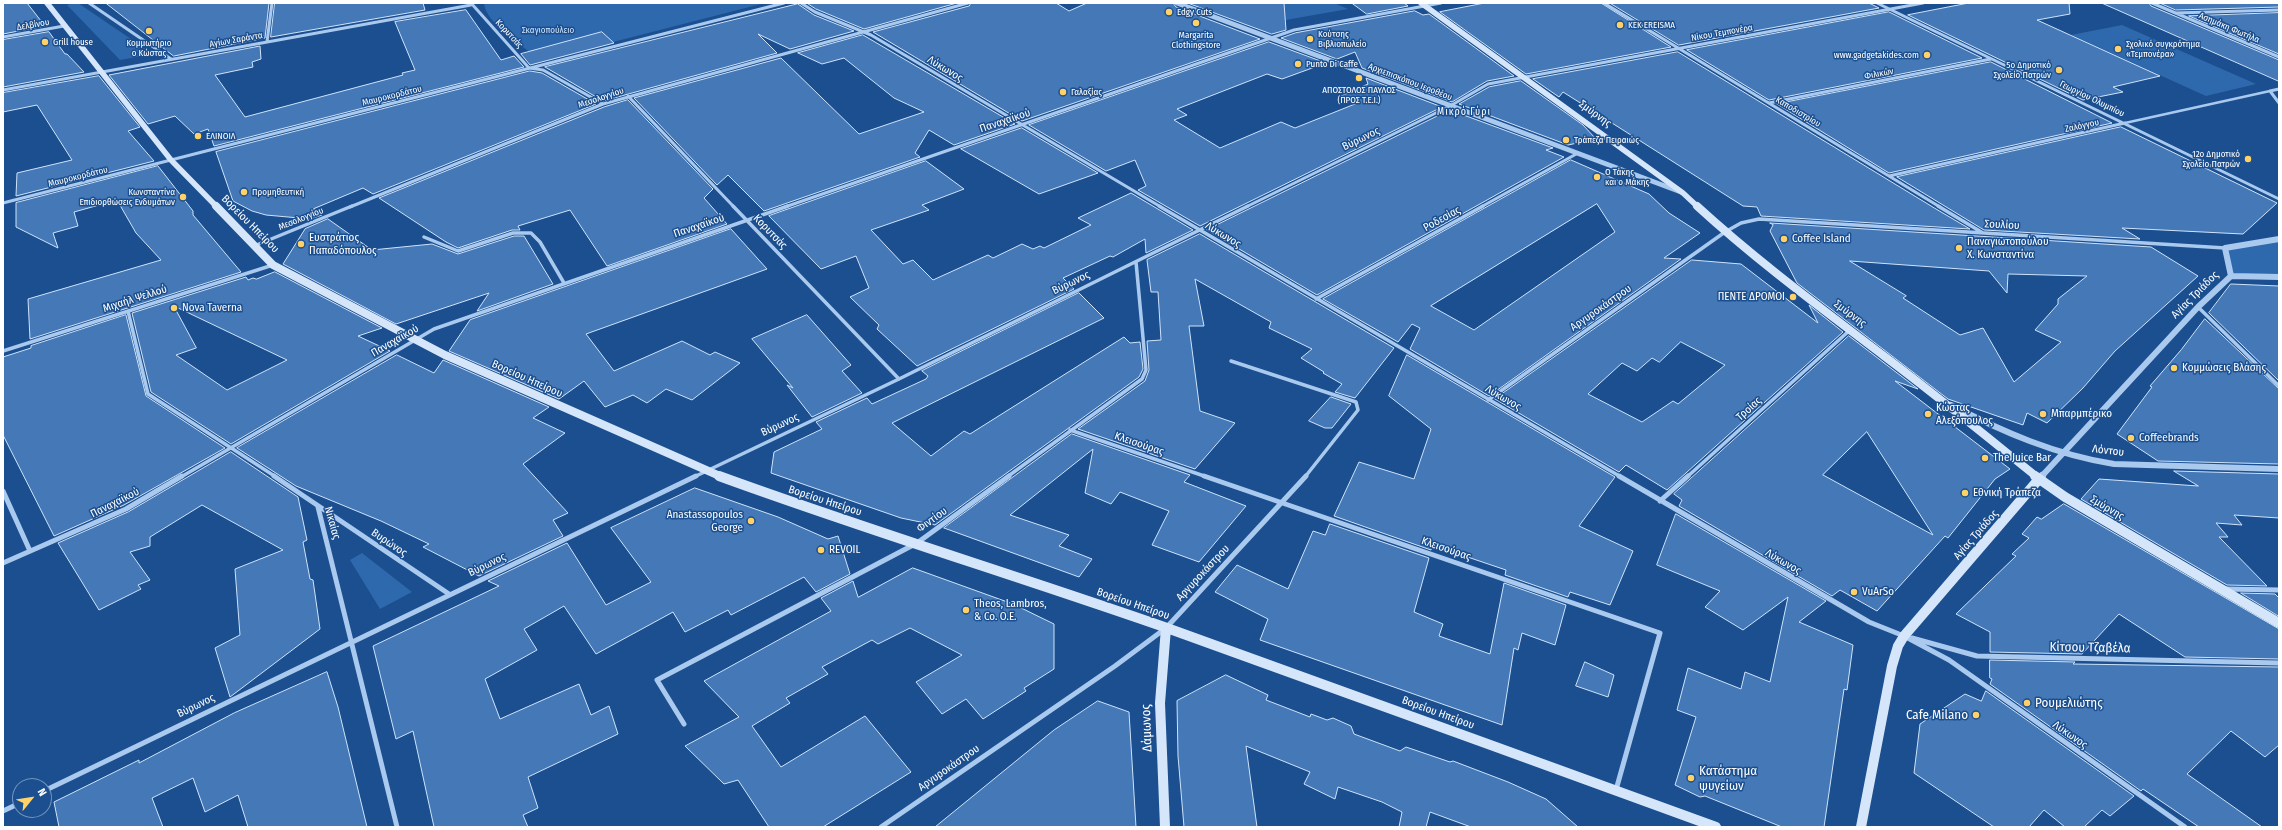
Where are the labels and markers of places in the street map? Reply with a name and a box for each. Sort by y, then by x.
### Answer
marker: Edgy Cuts [1164,7,1174,17]
place label: Edgy Cuts [1177,7,1212,17]
marker: Margarita Clothingstore [1191,18,1201,28]
marker: KEK EREISMA [1615,20,1625,30]
place label: KEK EREISMA [1628,20,1675,30]
marker: Κομμωτήριο ο Κώστας [144,26,154,36]
place label: Κούτσης Βιβλιοπωλείο [1318,29,1367,50]
place label: Margarita Clothingstore [1171,30,1221,51]
marker: Κούτσης Βιβλιοπωλείο [1305,34,1315,44]
marker: Grill house [40,37,50,47]
place label: Grill house [53,37,93,47]
place label: Κομμωτήριο ο Κώστας [126,38,172,59]
place label: Σχολικό συγκρότημα «Τεμπονέρα» [2126,39,2200,60]
marker: Σχολικό συγκρότημα «Τεμπονέρα» [2113,44,2123,54]
place label: www.gadgetakides.com [1834,50,1919,60]
marker: www.gadgetakides.com [1922,50,1932,60]
marker: Punto Di Caffe [1293,59,1303,69]
place label: Punto Di Caffe [1306,59,1358,69]
place label: 5ο Δημοτικό Σχολείο Πατρών [1993,60,2051,81]
marker: 5ο Δημοτικό Σχολείο Πατρών [2054,65,2064,75]
marker: ΑΠΟΣΤΟΛΟΣ ΠΑΥΛΟΣ (ΠΡΟΣ Τ.Ε.Ι.) [1354,73,1364,83]
place label: ΑΠΟΣΤΟΛΟΣ ΠΑΥΛΟΣ (ΠΡΟΣ Τ.Ε.Ι.) [1322,85,1396,106]
marker: Γαλαξίας [1058,87,1068,97]
place label: Γαλαξίας [1071,87,1102,97]
marker: ΕΛΙΝΟΙΛ [193,131,203,141]
place label: ΕΛΙΝΟΙΛ [206,131,236,141]
marker: Τράπεζα Πειραιώς [1561,135,1571,145]
place label: Τράπεζα Πειραιώς [1574,135,1639,145]
place label: 12ο Δημοτικό Σχολείο Πατρών [2182,149,2240,170]
marker: 12ο Δημοτικό Σχολείο Πατρών [2243,154,2253,164]
place label: Ο Τάκης και ο Μάκης [1605,167,1649,188]
marker: Ο Τάκης και ο Μάκης [1592,172,1602,182]
place label: Κωνσταντίνα Επιδιορθώσεις Ενδυμάτων [79,187,175,208]
marker: Προμηθευτική [239,187,249,197]
place label: Προμηθευτική [252,187,304,197]
marker: Κωνσταντίνα Επιδιορθώσεις Ενδυμάτων [178,192,188,202]
place label: Ευστράτιος Παπαδόπουλος [309,231,377,257]
place label: Coffee Island [1792,232,1851,246]
marker: Coffee Island [1779,234,1789,244]
place label: Παναγιωτοπούλου Χ. Κωνσταντίνα [1967,235,2049,261]
marker: Ευστράτιος Παπαδόπουλος [296,239,306,249]
marker: Παναγιωτοπούλου Χ. Κωνσταντίνα [1954,243,1964,253]
place label: ΠΕΝΤΕ ΔΡΟΜΟΙ [1718,290,1785,304]
marker: ΠΕΝΤΕ ΔΡΟΜΟΙ [1788,292,1798,302]
place label: Nova Taverna [182,301,242,315]
marker: Nova Taverna [169,303,179,313]
place label: Κομμώσεις Βλάσης [2182,361,2266,375]
marker: Κομμώσεις Βλάσης [2169,363,2179,373]
place label: Κώστας Αλεξόπουλος [1936,401,1993,427]
place label: Μπαρμπέρικο [2051,407,2112,421]
marker: Κώστας Αλεξόπουλος [1923,409,1933,419]
marker: Μπαρμπέρικο [2038,409,2048,419]
place label: Coffeebrands [2139,431,2199,445]
marker: Coffeebrands [2126,433,2136,443]
place label: The Juice Bar [1993,451,2051,465]
marker: The Juice Bar [1980,453,1990,463]
place label: Εθνική Τράπεζα [1973,486,2041,500]
marker: Εθνική Τράπεζα [1960,488,1970,498]
place label: Anastassopoulos George [667,508,743,534]
marker: Anastassopoulos George [746,516,756,526]
place label: REVOIL [829,543,860,557]
marker: REVOIL [816,545,826,555]
place label: VuArSo [1862,585,1894,599]
marker: VuArSo [1849,587,1859,597]
place label: Theos, Lambros, & Co. O.E. [974,597,1047,623]
marker: Theos, Lambros, & Co. O.E. [961,605,971,615]
place label: Ρουμελιώτης [2035,695,2103,711]
marker: Ρουμελιώτης [2022,698,2032,708]
place label: Cafe Milano [1906,707,1968,723]
marker: Cafe Milano [1971,710,1981,720]
place label: Κατάστημα ψυγείων [1699,763,1757,794]
marker: Κατάστημα ψυγείων [1686,773,1696,783]

